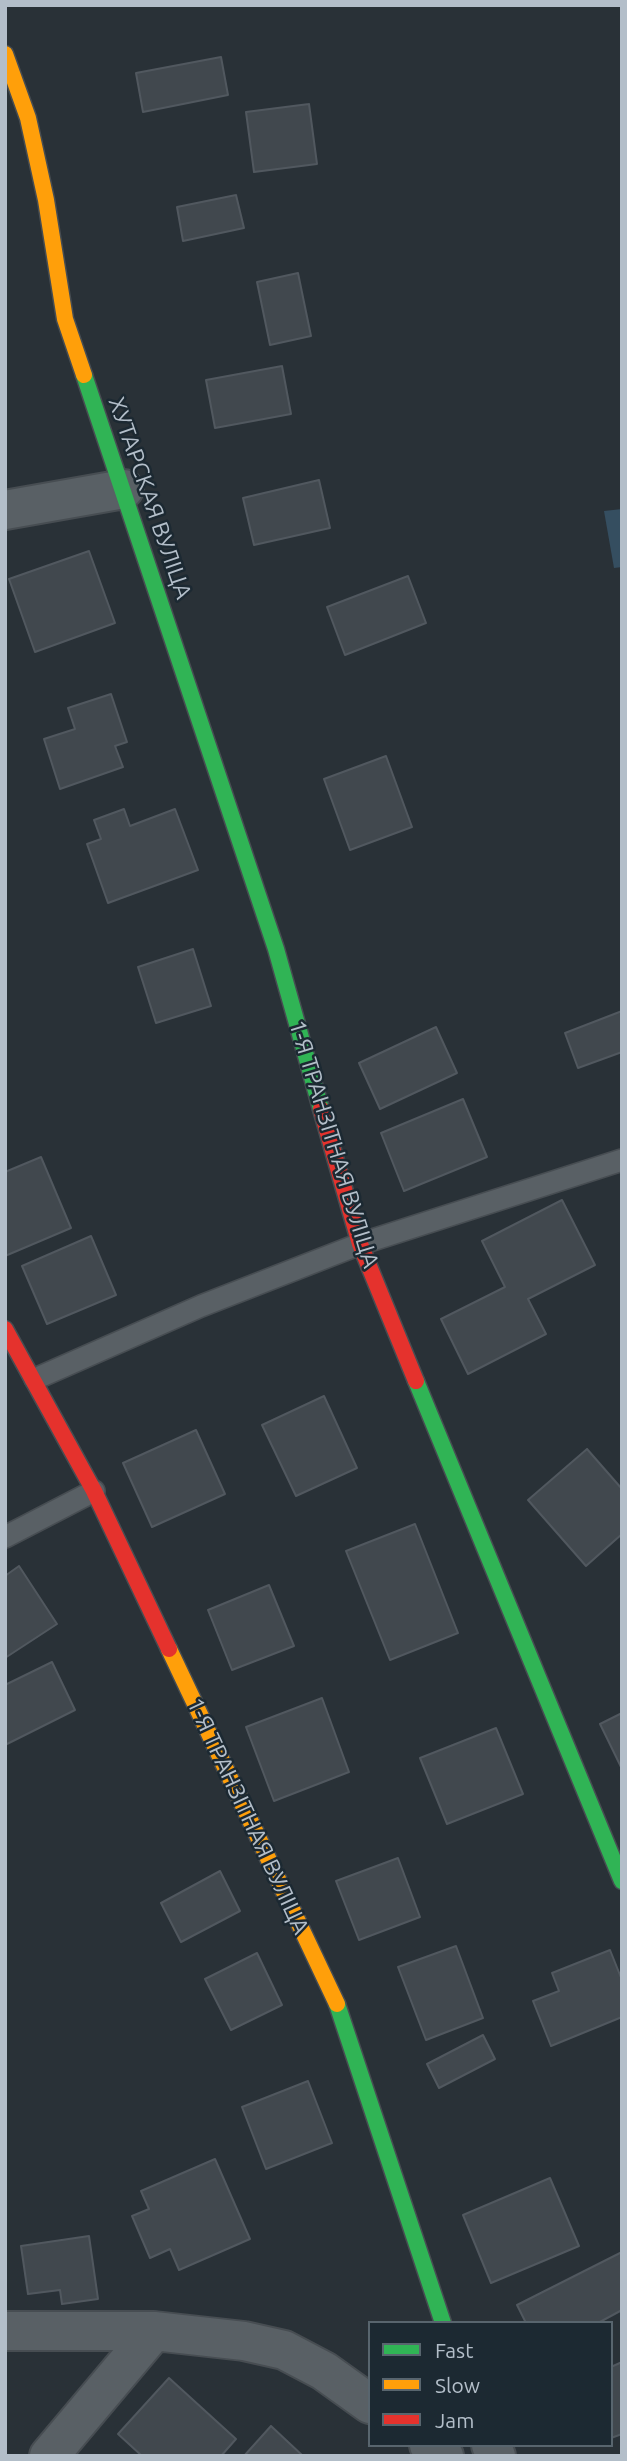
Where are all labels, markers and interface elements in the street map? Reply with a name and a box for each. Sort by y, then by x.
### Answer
street label: ХУТАРСКАЯ ВУЛІЦА [102,393,198,603]
street label: 1-Я ТРАНЗІТНАЯ ВУЛІЦА [283,1017,385,1271]
street label: 1-Я ТРАНЗІТНАЯ ВУЛІЦА [181,1693,315,1939]
legend [368,2321,613,2447]
text: Fast [435,2338,473,2362]
text: Slow [435,2373,480,2397]
text: Jam [435,2408,474,2432]

